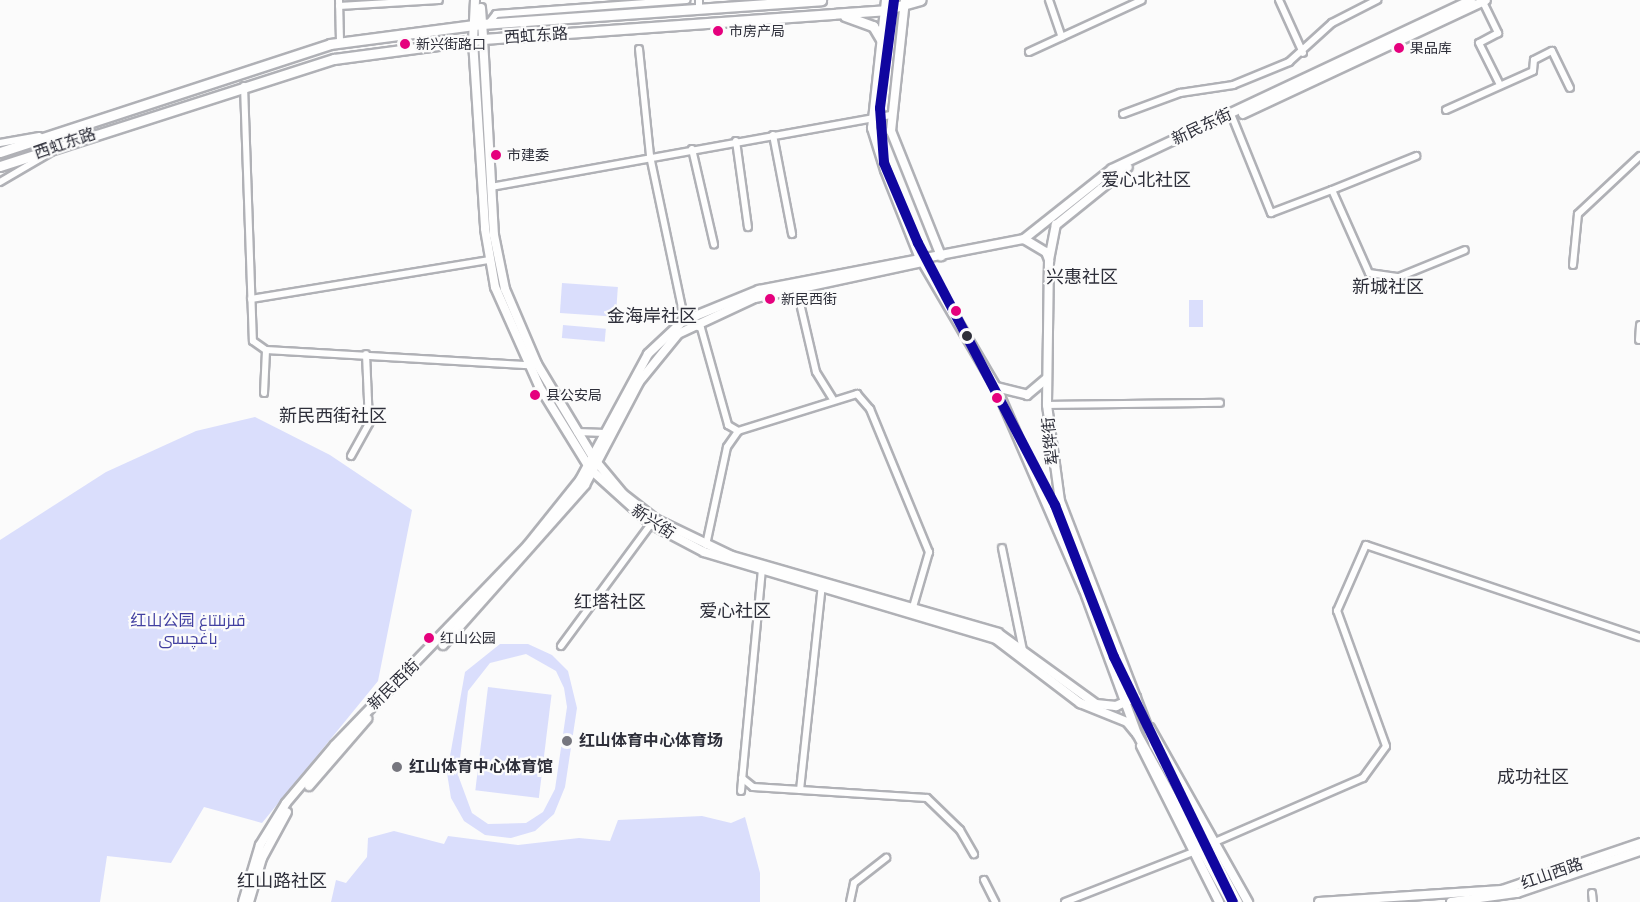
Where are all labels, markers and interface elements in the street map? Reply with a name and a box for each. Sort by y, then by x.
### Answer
place label: 市房产局 [729,23,785,39]
street label: 西虹东路 [503,24,569,48]
marker: 市房产局 [712,25,724,37]
place label: 新兴街路口 [416,36,486,52]
marker: 新兴街路口 [399,38,411,50]
place label: 果品库 [1410,40,1452,56]
marker: 果品库 [1393,42,1405,54]
street label: 新民东街 [1169,105,1235,149]
street label: 西虹东路 [32,125,98,163]
place label: 市建委 [507,147,549,163]
marker: 市建委 [490,149,502,161]
district label: 爱心北社区 [1101,169,1191,191]
district label: 兴惠社区 [1046,266,1118,288]
district label: 新城社区 [1352,276,1424,298]
place label: 新民西街 [781,291,837,307]
marker: 新民西街 [764,293,776,305]
district label: 金海岸社区 [607,305,697,327]
unlabelled marker [950,305,962,317]
unlabelled marker [956,325,978,347]
place label: 县公安局 [546,387,602,403]
marker: 县公安局 [529,389,541,401]
unlabelled marker [991,392,1003,404]
district label: 新民西街社区 [279,405,387,427]
street label: 犁铧街 [1039,416,1063,466]
street label: 新兴街 [628,501,678,543]
district label: 红塔社区 [574,591,646,613]
district label: 爱心社区 [699,600,771,622]
park label: 红山公园 قىزىلتاغ باغچىسى [130,611,246,649]
place label: 红山公园 [440,630,496,646]
marker: 红山公园 [423,632,435,644]
street label: 新民西街 [364,656,424,714]
place label: 红山体育中心体育场 [579,731,723,751]
marker: 红山体育中心体育场 [560,734,574,748]
place label: 红山体育中心体育馆 [409,757,553,777]
marker: 红山体育中心体育馆 [390,760,404,774]
district label: 成功社区 [1497,766,1569,788]
street label: 红山西路 [1519,855,1585,893]
district label: 红山路社区 [237,870,327,892]

